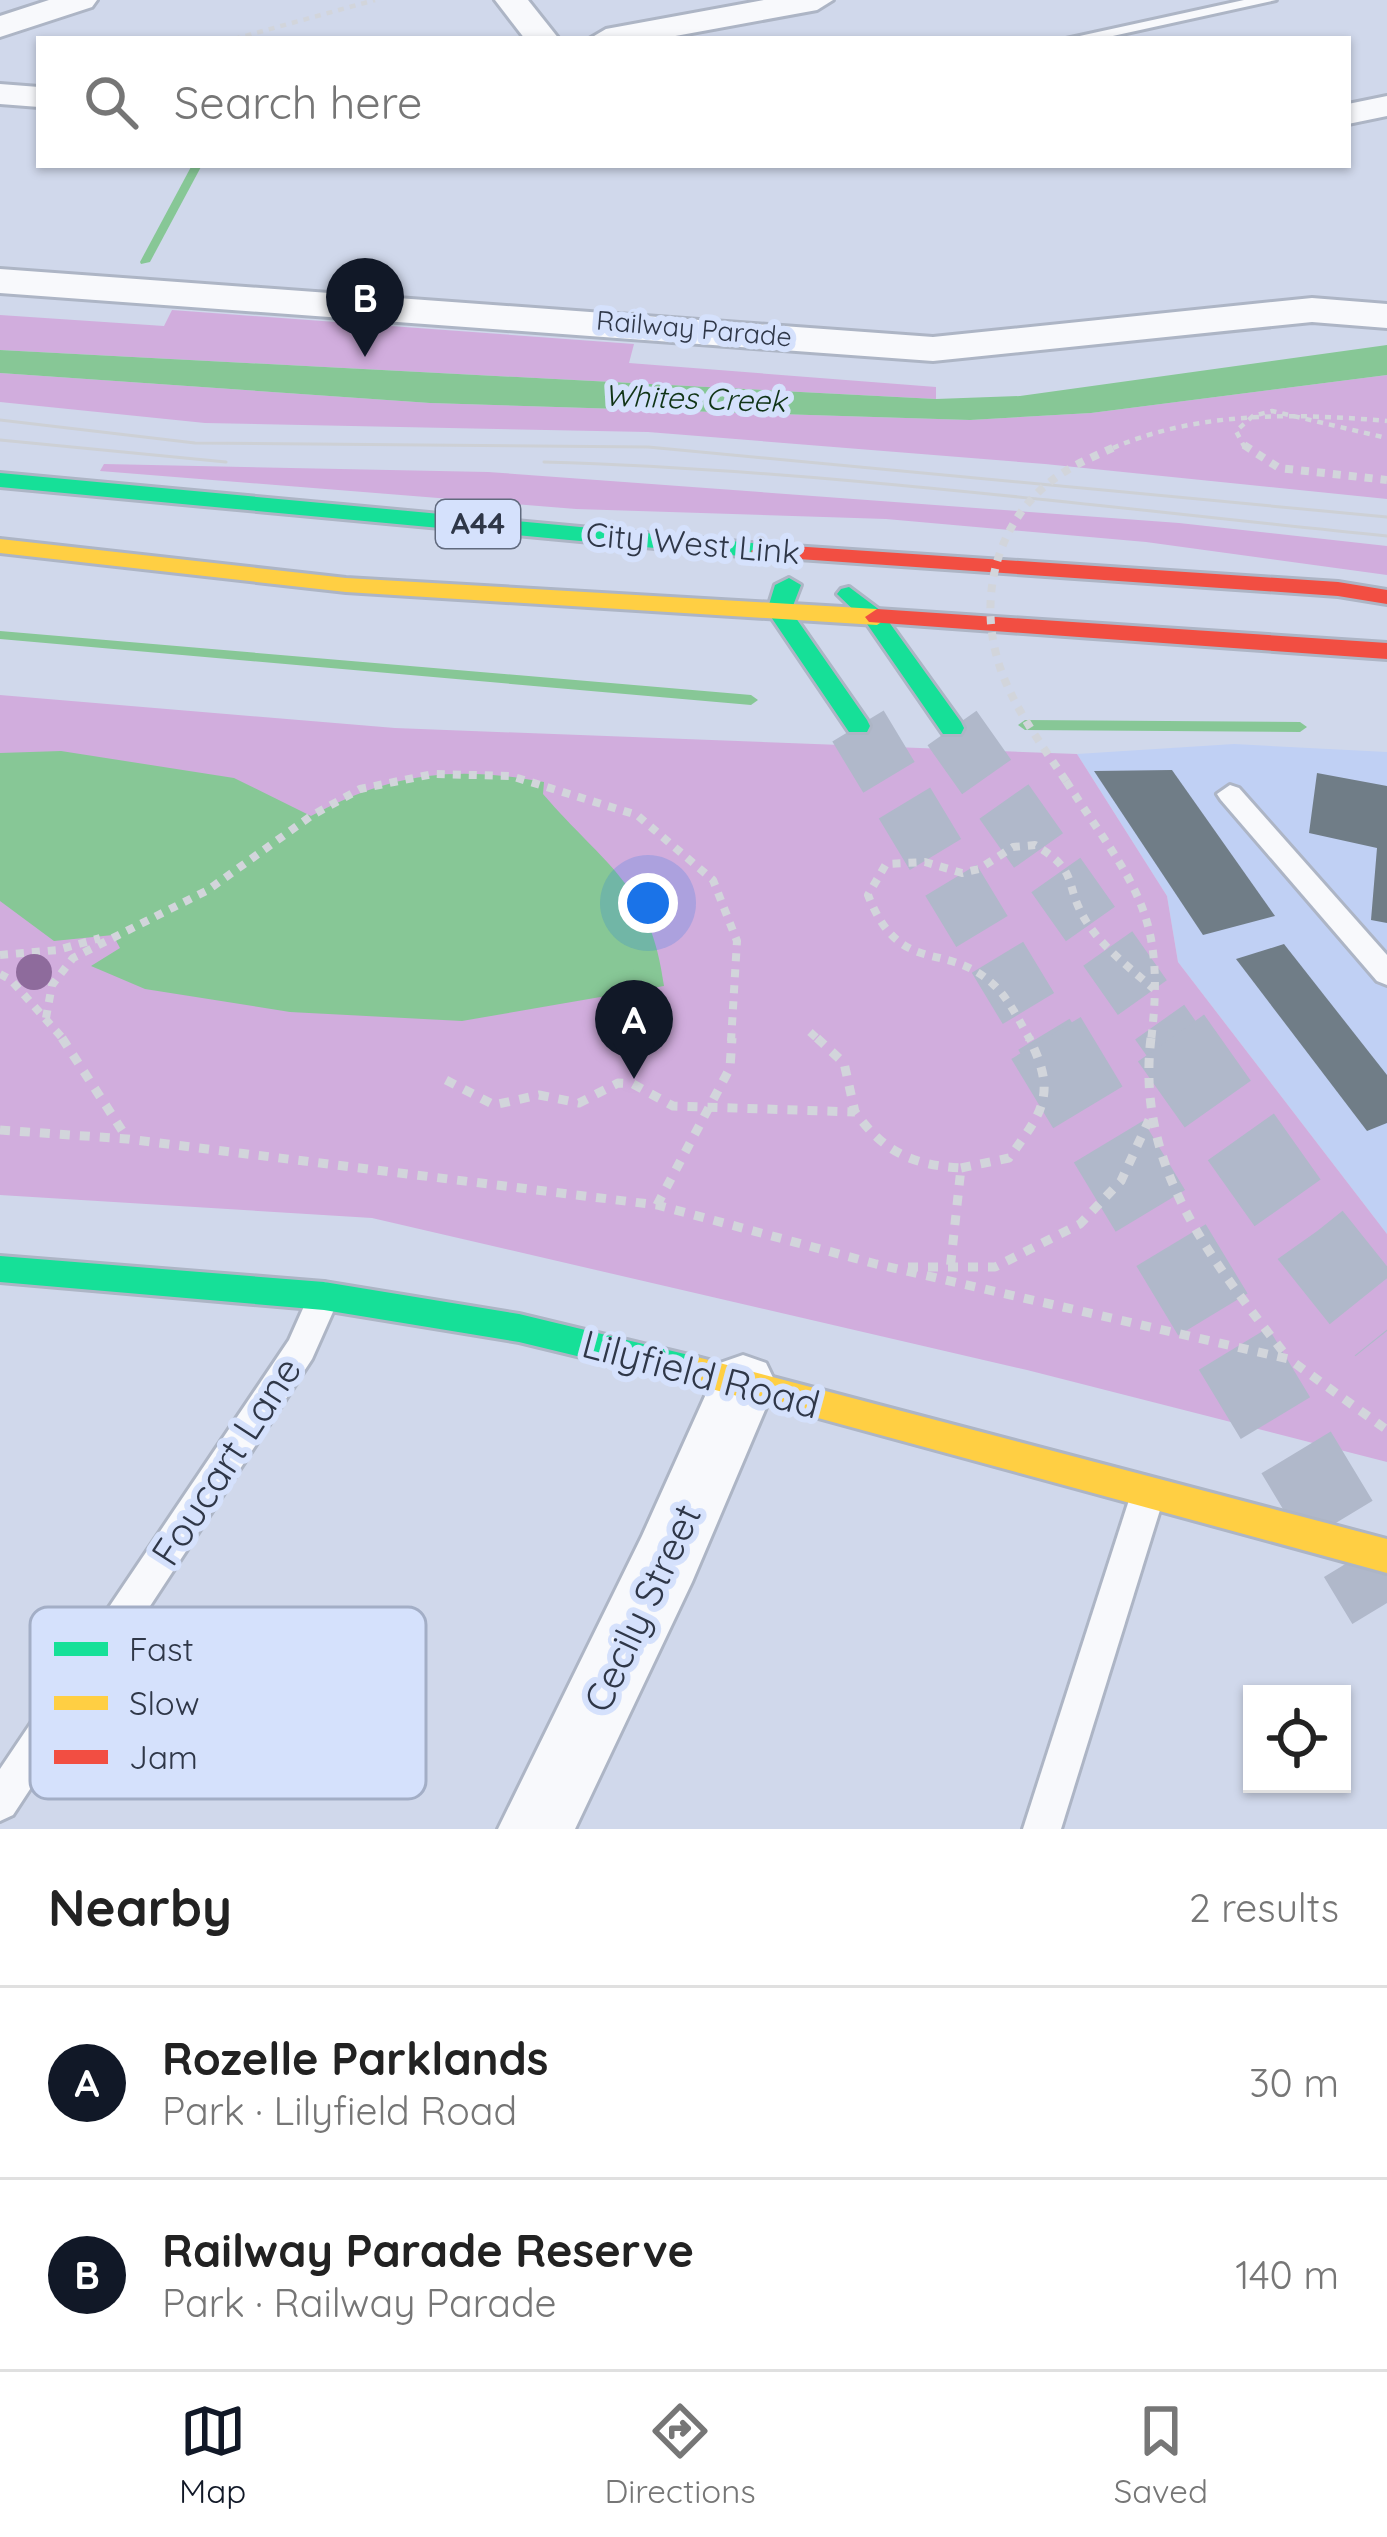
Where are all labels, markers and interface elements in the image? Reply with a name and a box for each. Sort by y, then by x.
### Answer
search box [36,36,1351,168]
icon: search [78,69,144,135]
text: Search here [174,74,422,130]
pin: B [326,258,404,357]
street label: Railway Parade [595,303,793,353]
water label: Whites Creek [603,376,790,420]
road number: A44 [436,500,520,548]
street label: City West Link [584,513,802,572]
your location [618,873,678,933]
pin: A [595,980,673,1079]
street label: Lilyfield Road [577,1318,825,1429]
street label: Foucart Lane [140,1347,311,1574]
street label: Cecily Street [572,1496,711,1720]
legend [30,1607,426,1799]
text: Fast [129,1628,194,1669]
text: Slow [129,1682,200,1723]
map controls [1243,1685,1351,1793]
button: locate [1243,1685,1351,1793]
text: Jam [129,1736,198,1777]
text: Nearby [48,1875,232,1939]
text: 2 results [1189,1883,1339,1932]
text: Rozelle Parklands [162,2030,548,2086]
text: A [75,2058,99,2107]
text: 30 m [1249,2058,1339,2107]
text: Park · Lilyfield Road [162,2086,517,2135]
text: Railway Parade Reserve [162,2222,694,2278]
text: B [74,2250,100,2299]
text: 140 m [1235,2250,1339,2299]
text: Park · Railway Parade [162,2278,557,2327]
tab: Map [179,2398,246,2511]
tab: Directions [604,2398,756,2511]
tab: Saved [1114,2398,1208,2511]

